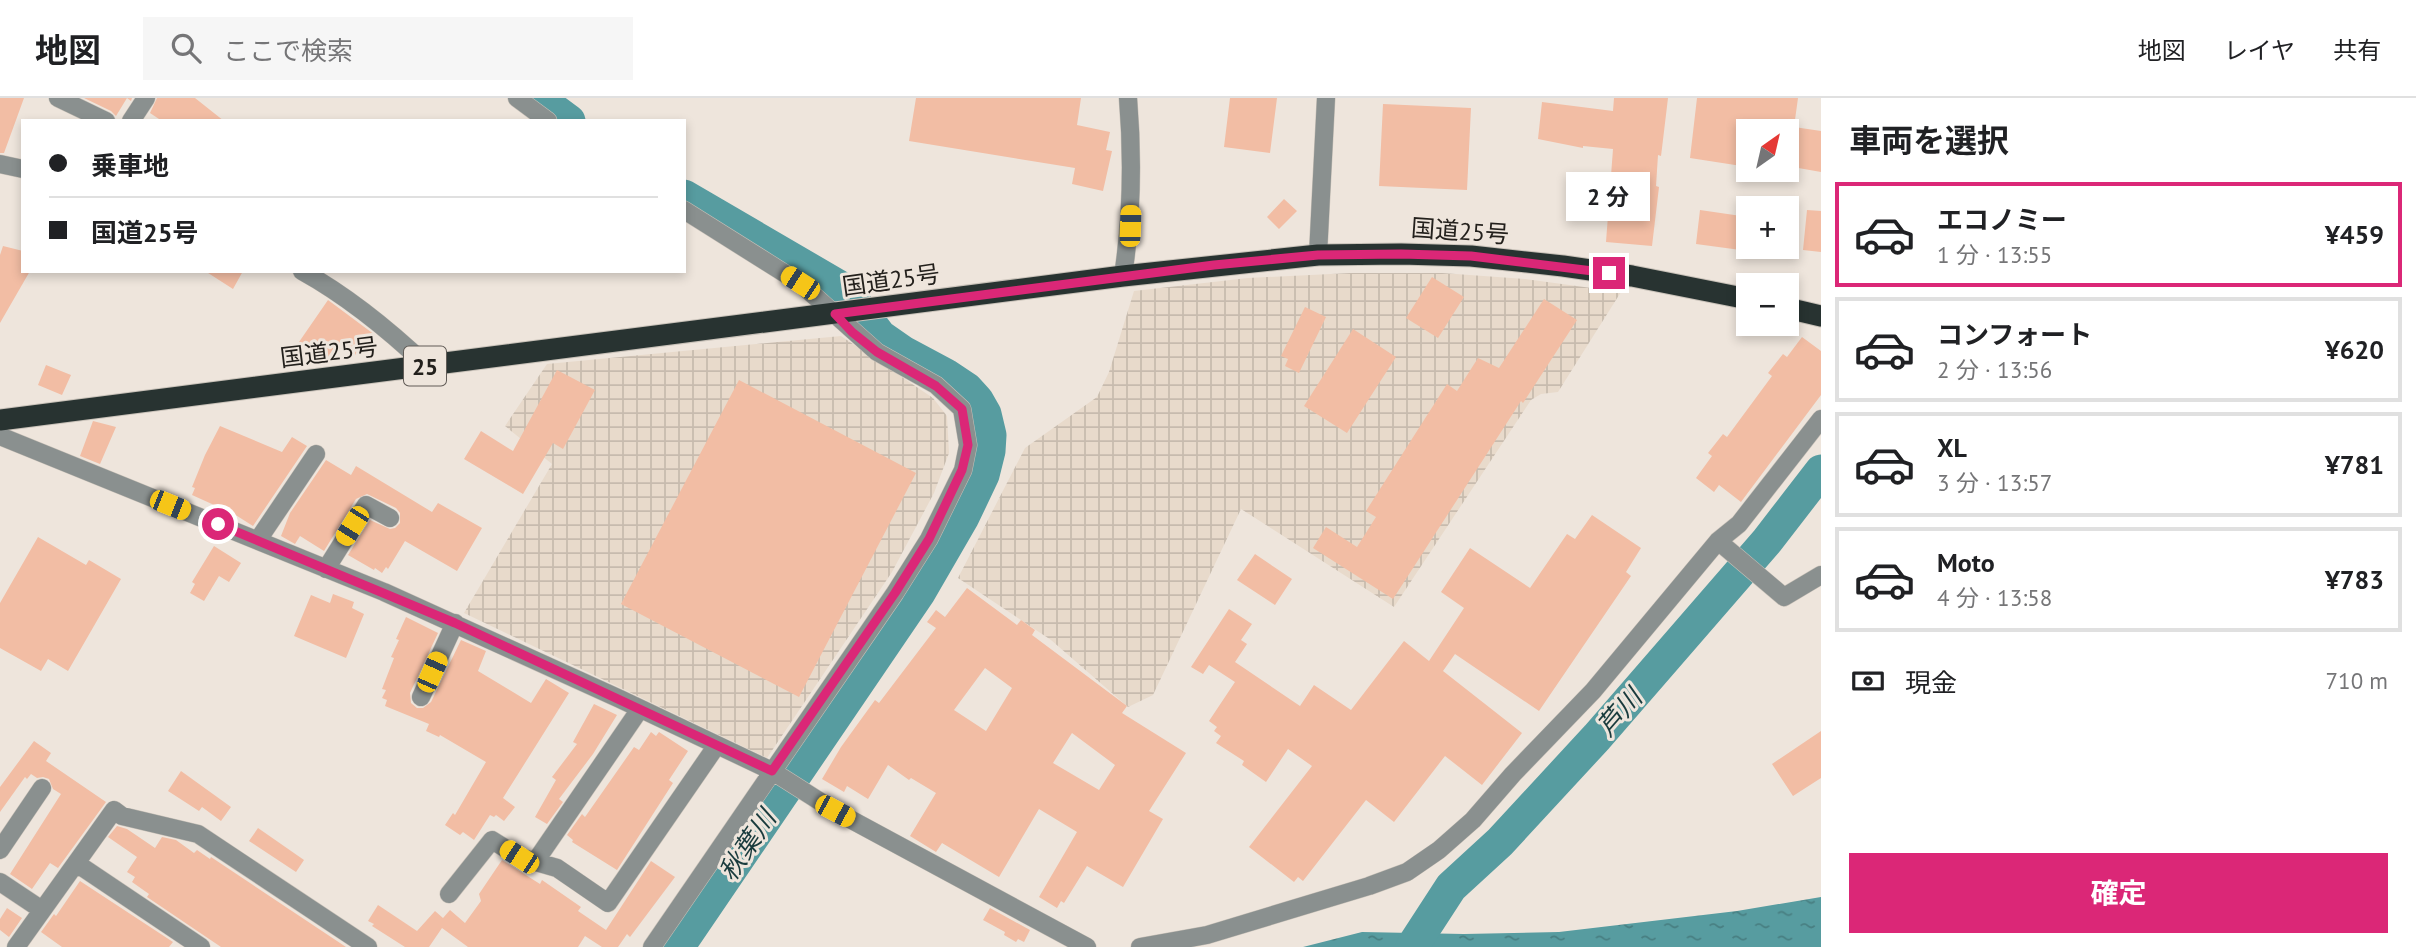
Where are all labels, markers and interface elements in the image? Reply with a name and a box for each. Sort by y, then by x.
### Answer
search box [143,17,633,80]
text: 地図 [35,28,101,71]
icon: search [167,29,205,67]
text: ここで検索 [223,34,353,67]
text: 地図 [2138,35,2186,66]
text: レイヤ [2224,35,2295,66]
text: 共有 [2333,35,2381,66]
north arrow [1736,119,1799,182]
map controls [1736,119,1799,336]
text: 車両を選択 [1849,119,2009,161]
text: 乗車地 [91,149,169,182]
callout: 2 分 [1567,172,1651,220]
text: 2 分 [1587,182,1629,211]
button: + [1736,196,1799,259]
icon: car [1853,203,1916,266]
text: エコノミー [1937,203,2067,236]
car [1119,205,1142,247]
street label: 国道25号 [1410,212,1510,250]
text: 国道25号 [91,216,198,249]
text: ¥459 [2325,218,2384,251]
text: 1 分 · 13:55 [1937,240,2052,269]
route end [1593,257,1625,289]
street label: 国道25号 [840,258,942,302]
car [777,263,824,303]
button: − [1736,273,1799,336]
icon: car [1853,318,1916,381]
text: コンフォート [1937,318,2092,351]
street label: 国道25号 [278,331,380,373]
text: ¥620 [2325,333,2384,366]
road number: 25 [404,346,446,386]
text: 2 分 · 13:56 [1937,355,2052,384]
text: XL [1937,431,1967,464]
icon: car [1853,433,1916,496]
text: ¥781 [2325,448,2384,481]
text: 3 分 · 13:57 [1937,468,2052,497]
car [147,487,194,523]
car [332,503,373,549]
route start [202,508,234,540]
text: Moto [1937,546,1995,579]
icon: car [1853,548,1916,611]
text: ¥783 [2325,563,2384,596]
text: 4 分 · 13:58 [1937,583,2052,612]
car [414,649,451,695]
icon: cash [1849,662,1887,700]
text: 現金 [1905,666,1957,699]
text: 710 m [2326,666,2388,695]
water label: 芦川 [1589,679,1650,742]
car [812,792,859,830]
water label: 秋葉川 [712,801,784,887]
car [496,837,543,877]
button: 確定 [1849,853,2388,933]

